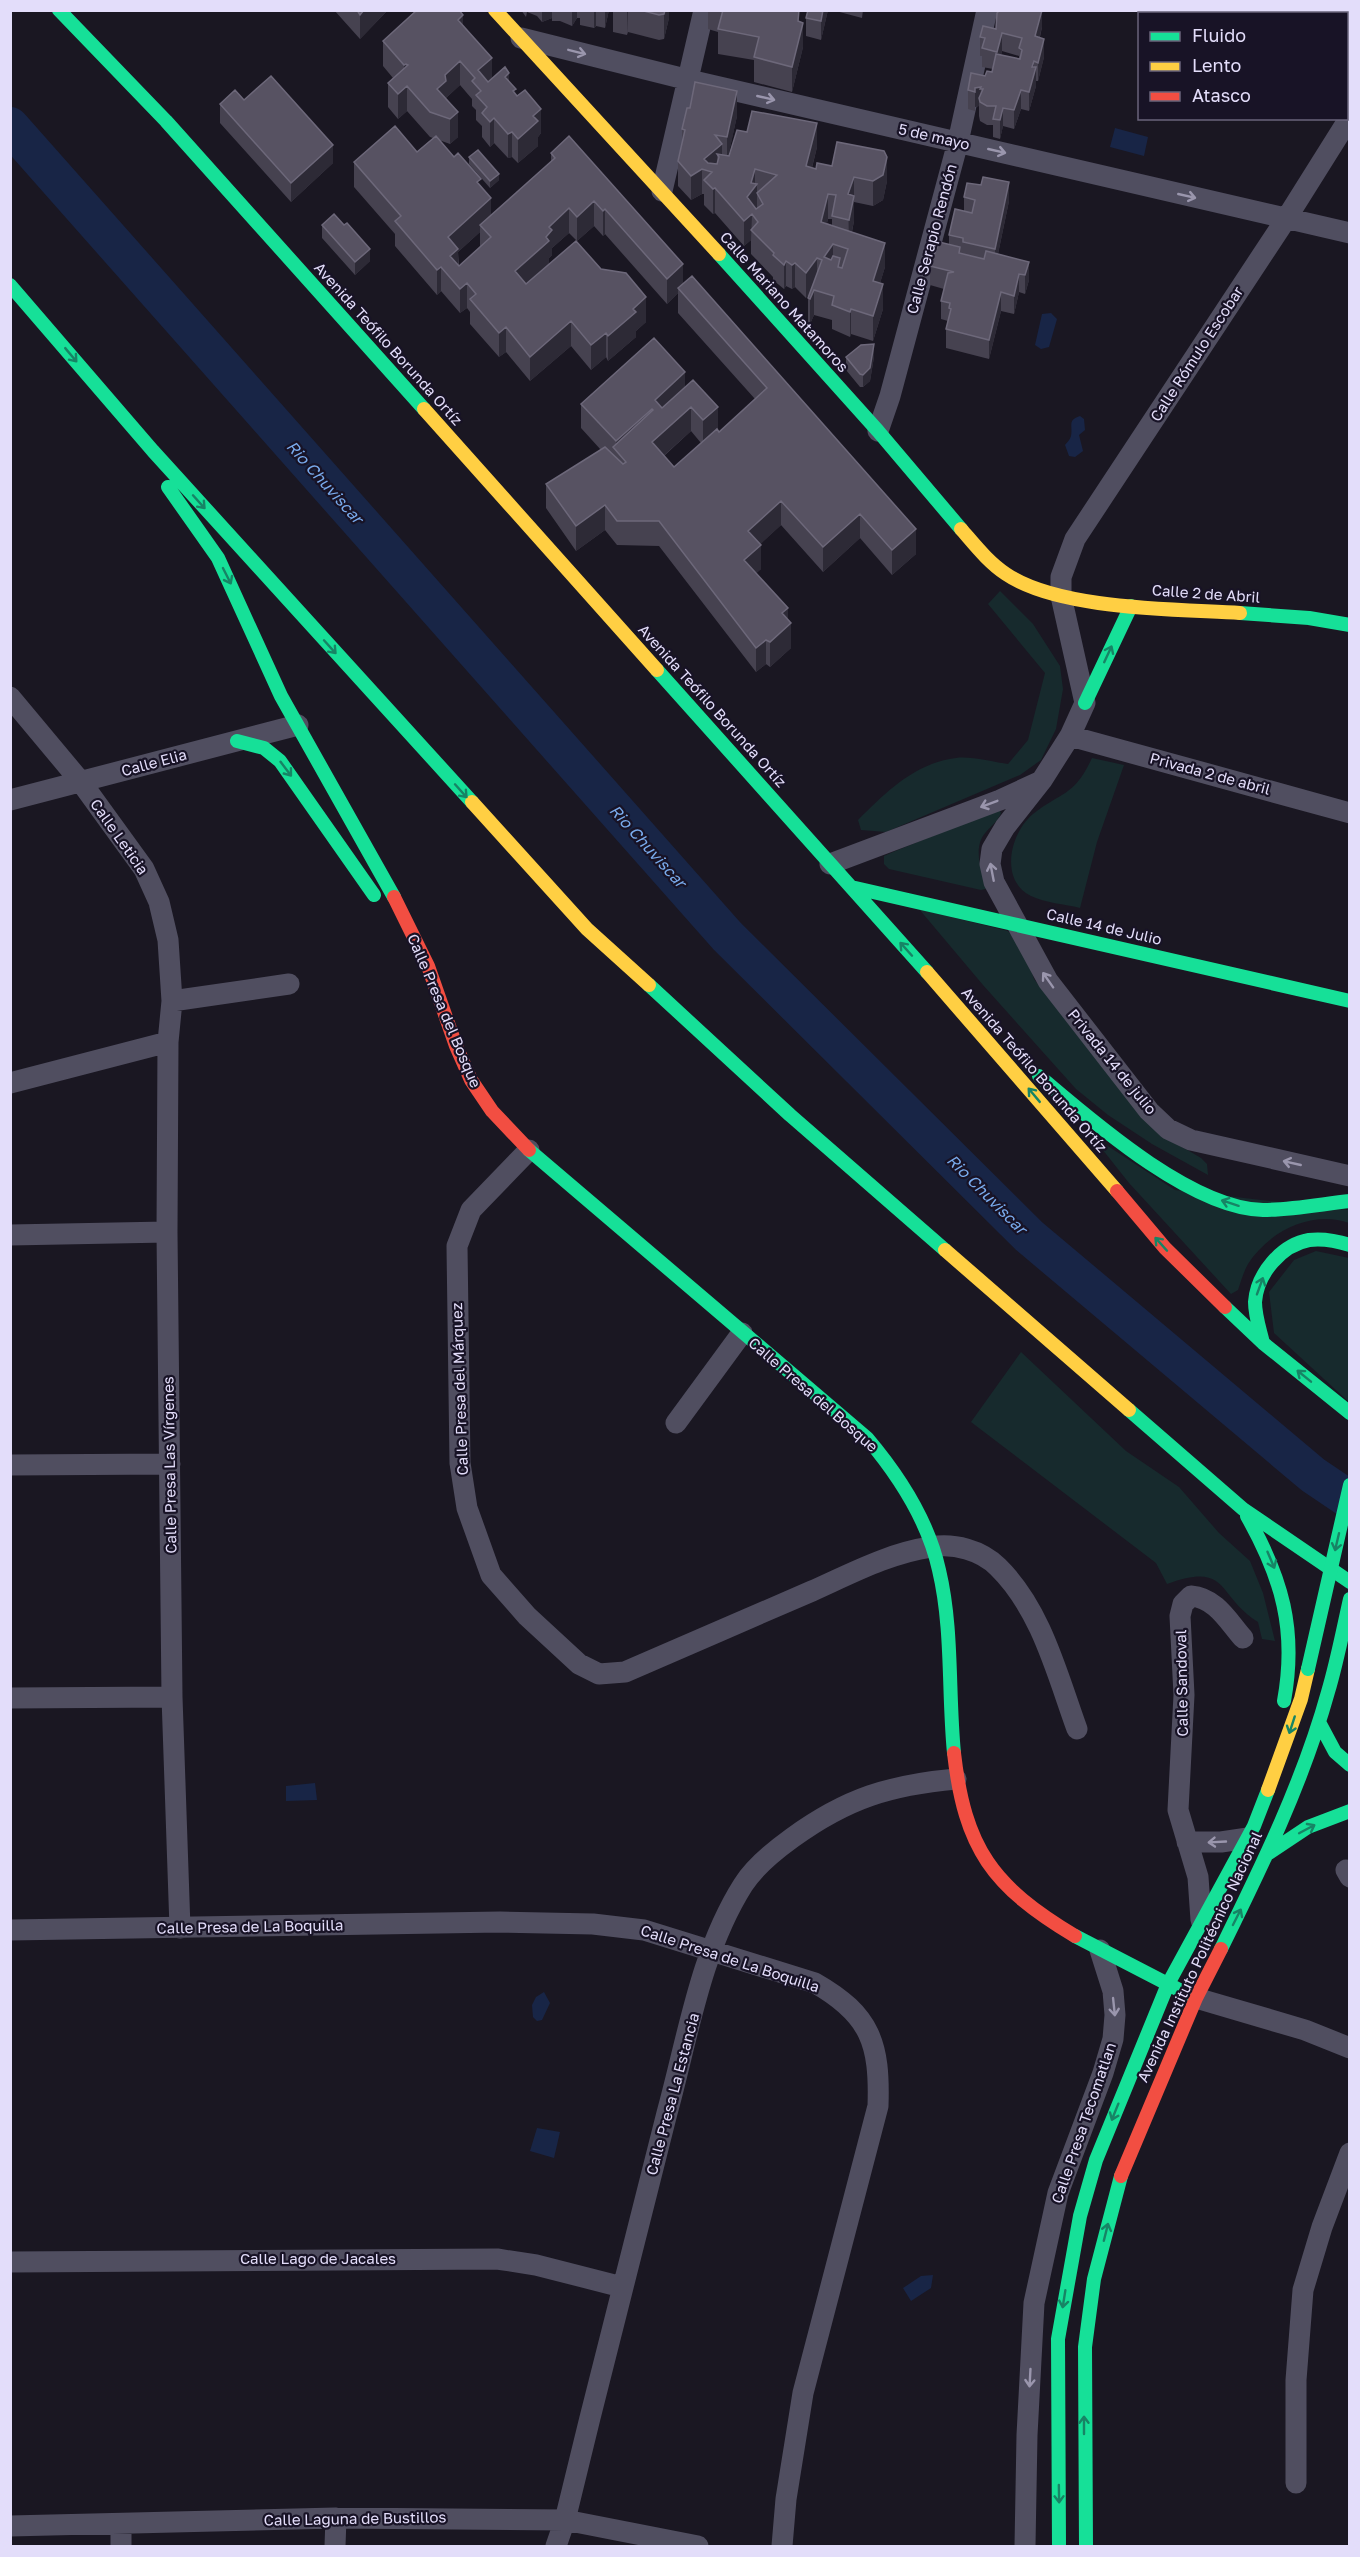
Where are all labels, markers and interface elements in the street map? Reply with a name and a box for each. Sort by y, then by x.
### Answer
legend [1138,12,1348,120]
text: Fluido [1192,24,1246,46]
one-way arrow [567,46,586,58]
text: Lento [1192,54,1241,76]
text: Atasco [1192,84,1251,106]
one-way arrow [756,92,775,104]
street label: 5 de mayo [897,119,972,153]
one-way arrow [987,146,1006,158]
street label: Calle Serapio Rendón [902,162,960,316]
one-way arrow [1177,190,1196,202]
street label: Calle Mariano Matamoros [717,227,853,375]
street label: Avenida Teófilo Borunda Ortíz [311,258,467,429]
street label: Calle Rómulo Escobar [1146,283,1247,424]
one-way arrow [64,347,78,362]
water label: Rio Chuviscar [282,436,369,530]
one-way arrow [192,495,206,510]
one-way arrow [222,566,233,584]
street label: Calle 2 de Abril [1151,580,1261,606]
street label: Avenida Teófilo Borunda Ortíz [635,620,791,791]
one-way arrow [323,639,337,654]
one-way arrow [1102,646,1114,664]
street label: Calle Elia [119,745,188,779]
street label: Privada 2 de abril [1148,748,1273,798]
one-way arrow [280,760,292,776]
one-way arrow [454,783,468,798]
street label: Calle Leticia [87,795,153,878]
water label: Rio Chuviscar [605,800,692,894]
one-way arrow [980,800,999,811]
one-way arrow [986,863,997,882]
street label: Calle 14 de Julio [1045,904,1164,948]
street label: Calle Presa del Bosque [404,931,486,1091]
one-way arrow [899,941,913,956]
one-way arrow [1042,973,1054,989]
street label: Avenida Teófilo Borunda Ortíz [958,983,1112,1156]
street label: Privada 14 de julio [1065,1005,1161,1118]
one-way arrow [1028,1087,1041,1103]
water label: Rio Chuviscar [943,1150,1033,1240]
one-way arrow [1283,1157,1303,1168]
one-way arrow [1220,1197,1239,1208]
one-way arrow [1154,1237,1168,1252]
one-way arrow [1255,1277,1266,1296]
street label: Calle Presa del Márquez [447,1302,471,1476]
street label: Calle Presa del Bosque [745,1333,882,1456]
one-way arrow [1296,1370,1312,1383]
street label: Calle Presa Las Vírgenes [158,1376,180,1554]
one-way arrow [1330,1532,1342,1551]
one-way arrow [1266,1550,1278,1568]
street label: Calle Sandoval [1171,1629,1191,1737]
one-way arrow [1286,1715,1297,1734]
one-way arrow [1298,1823,1316,1834]
street label: Avenida Instituto Politécnico Nacional [1133,1828,1265,2085]
one-way arrow [1208,1836,1228,1847]
one-way arrow [1231,1908,1243,1926]
street label: Calle Presa de La Boquilla [156,1915,344,1937]
street label: Calle Presa de La Boquilla [639,1921,822,1996]
one-way arrow [1109,1996,1120,2016]
street label: Calle Presa La Estancia [642,2011,702,2177]
street label: Calle Presa Tecomatlan [1047,2040,1119,2205]
one-way arrow [1109,2102,1120,2120]
one-way arrow [1100,2223,1112,2242]
street label: Calle Lago de Jacales [240,2249,396,2267]
one-way arrow [1059,2289,1070,2309]
one-way arrow [1025,2368,1036,2388]
one-way arrow [1078,2416,1090,2436]
one-way arrow [1053,2483,1064,2503]
street label: Calle Laguna de Bustillos [264,2507,447,2529]

